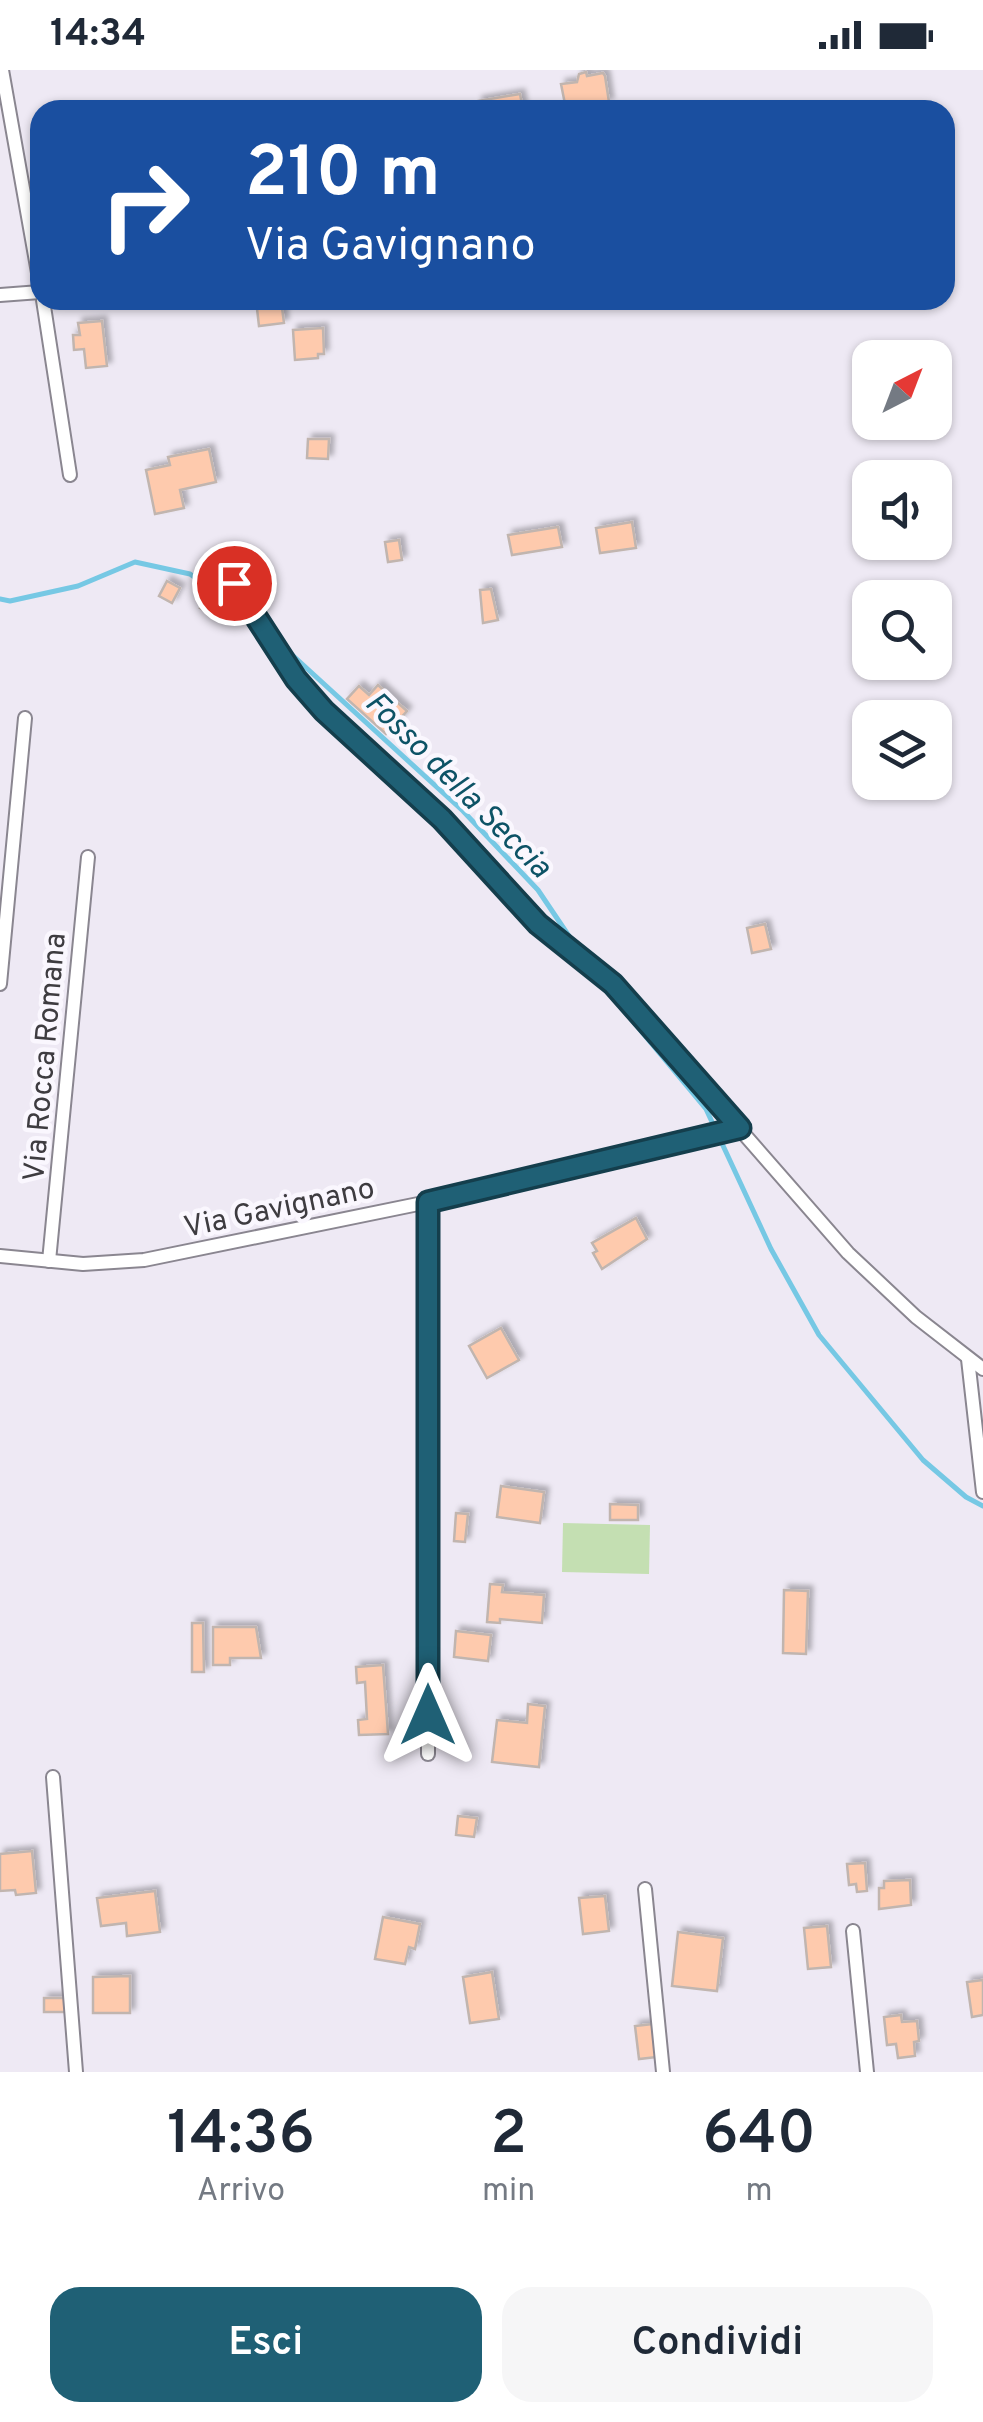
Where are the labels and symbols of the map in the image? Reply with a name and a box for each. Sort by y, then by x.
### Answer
north arrow [852,340,952,440]
pin [192,541,277,626]
water label: Fosso della Seccia [355,684,559,888]
street label: Via Rocca Romana [17,931,76,1183]
street label: Via Gavignano [181,1171,378,1248]
position arrow [376,1663,480,1767]

